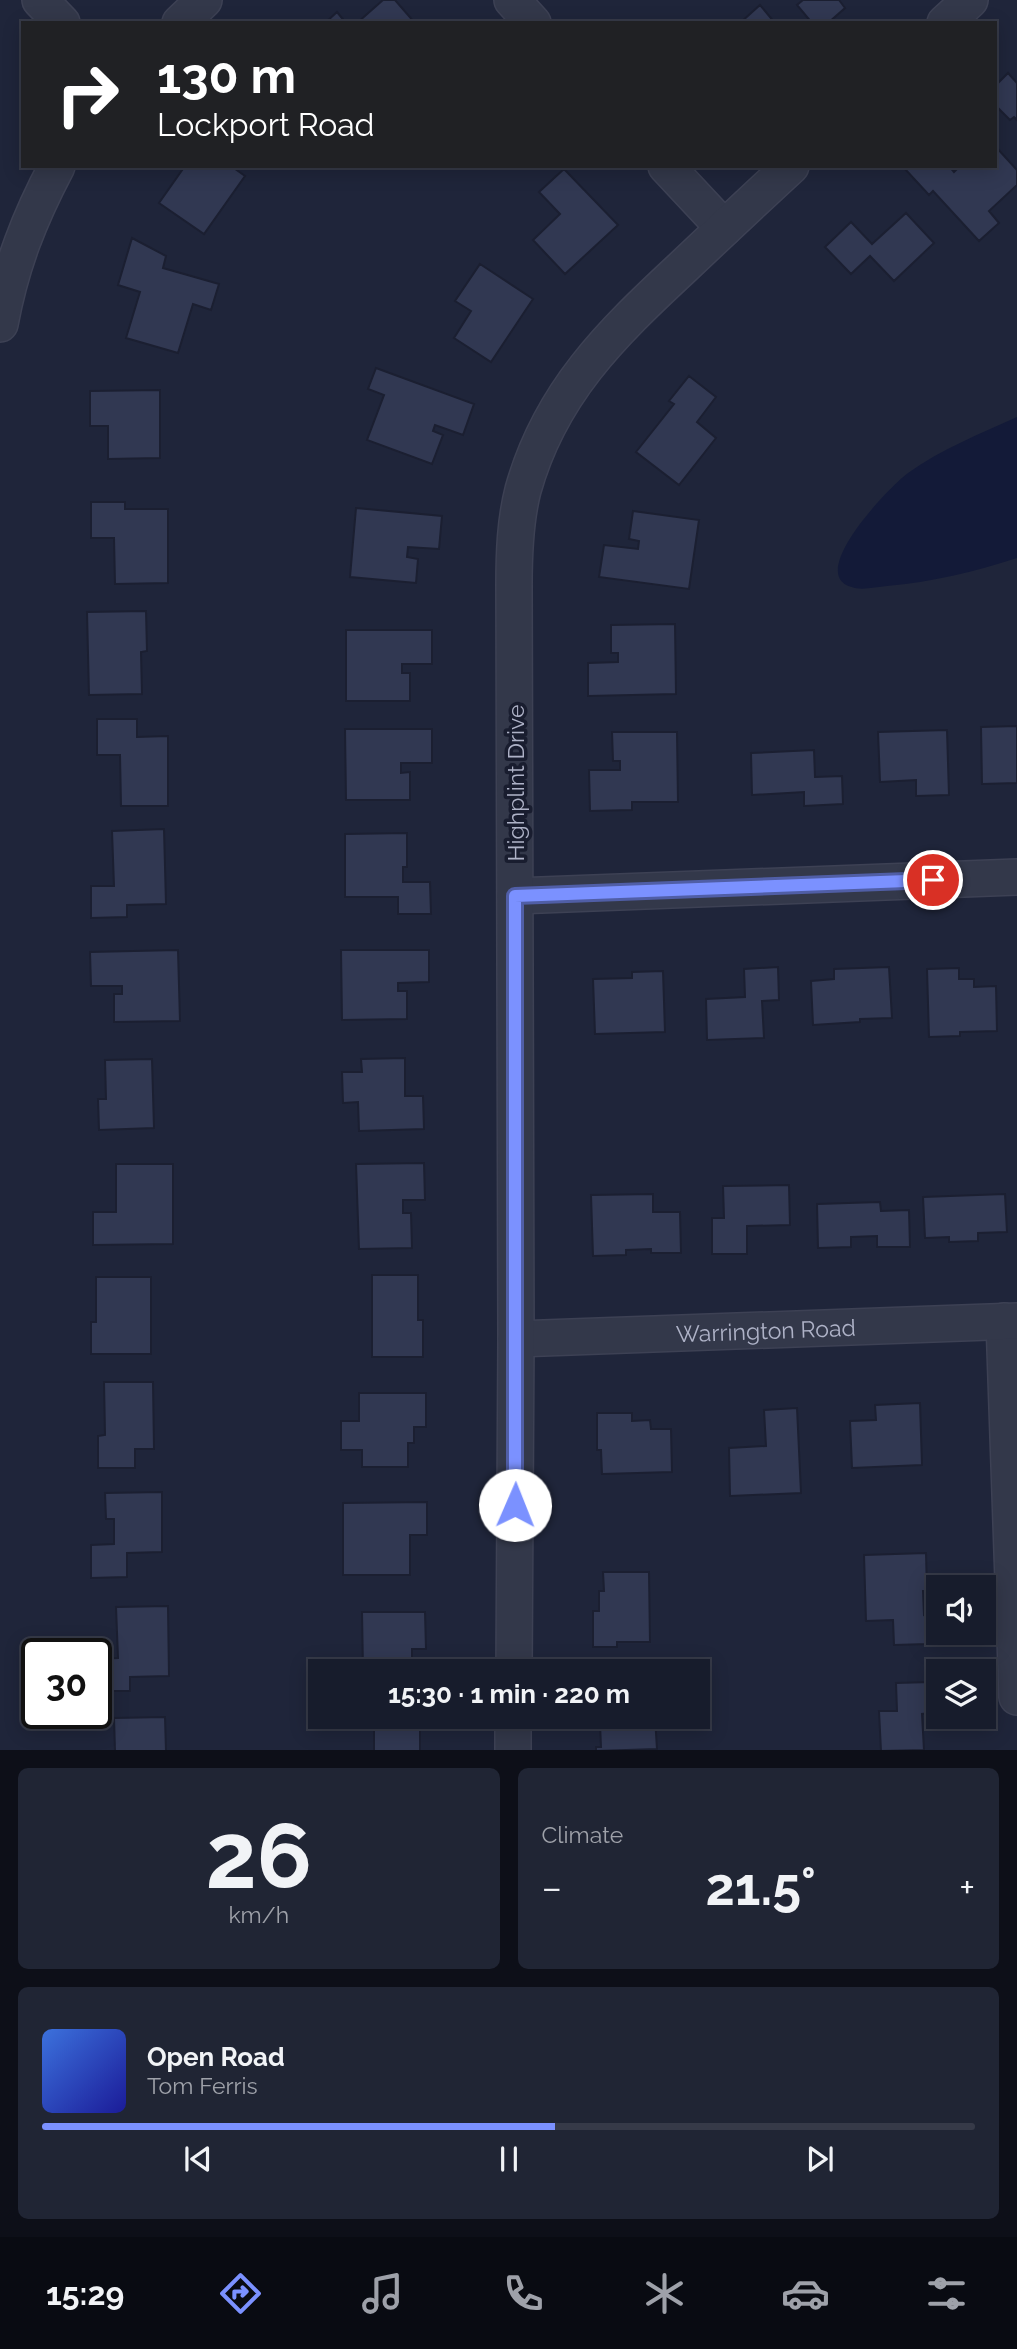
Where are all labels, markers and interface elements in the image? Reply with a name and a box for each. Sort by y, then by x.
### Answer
text: 130 m [157,47,296,104]
icon: right [42,49,133,140]
text: Lockport Road [157,106,375,143]
street label: Highplint Drive [502,705,529,861]
pin [903,850,963,910]
icon: arrive [914,861,952,899]
street label: Warrington Road [675,1313,856,1347]
position arrow [478,1468,552,1542]
map controls [926,1575,996,1729]
button: sound [926,1575,996,1645]
speed limit sign: 30 [21,1638,112,1729]
button: layers [926,1659,996,1729]
text: 15:30 · 1 min · 220 m [388,1679,630,1709]
text: 26 [205,1802,312,1909]
text: Climate [542,1821,623,1848]
text: 21.5° [705,1856,816,1917]
text: − [542,1865,562,1910]
text: + [959,1865,975,1910]
text: km/h [228,1901,289,1928]
text: Open Road [147,2042,285,2072]
text: Tom Ferris [147,2072,258,2099]
icon: previous [179,2140,217,2178]
icon: pause [490,2140,528,2178]
icon: next [801,2140,839,2178]
icon: directions [216,2269,265,2318]
icon: music [358,2269,407,2318]
icon: phone [499,2269,548,2318]
icon: climate [640,2269,689,2318]
icon: car [781,2269,830,2318]
icon: filters [922,2269,971,2318]
text: 15:29 [46,2275,124,2312]

